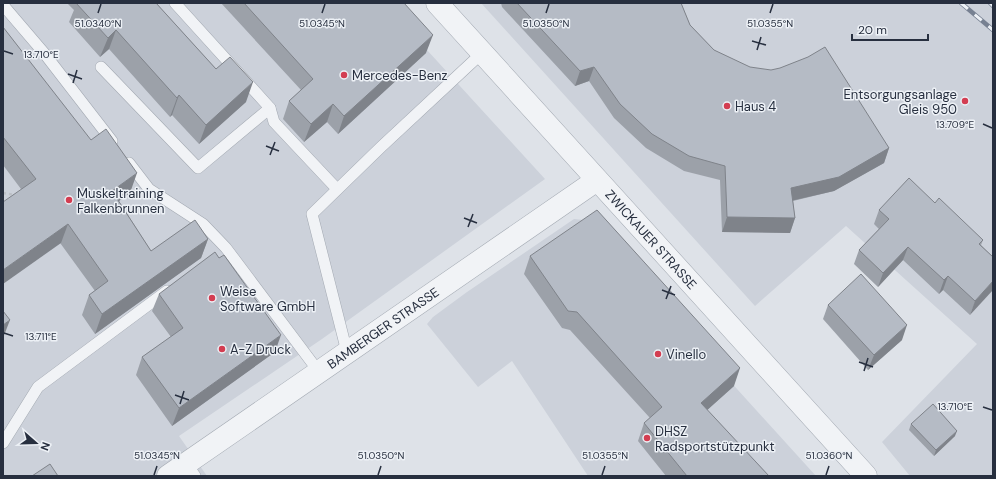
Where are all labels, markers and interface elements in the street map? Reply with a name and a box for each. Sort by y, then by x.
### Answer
scale bar [852,16,928,42]
text: 51.0340°N [75,17,121,30]
text: 51.0345°N [299,17,345,30]
text: 51.0350°N [523,17,569,30]
text: 51.0355°N [747,17,793,30]
text: 20 m [858,22,887,38]
text: 13.710°E [23,48,59,61]
place label: Mercedes-Benz [352,67,447,84]
marker: Mercedes-Benz [339,70,349,80]
place label: Entsorgungsanlage Gleis 950 [843,86,957,118]
marker: Entsorgungsanlage Gleis 950 [960,96,970,106]
place label: Haus 4 [735,98,776,115]
marker: Haus 4 [722,101,732,111]
text: 13.709°E [936,118,974,131]
place label: Muskeltraining Falkenbrunnen [77,185,165,217]
street label: ZWICKAUER STRASSE [602,186,700,293]
marker: Muskeltraining Falkenbrunnen [64,195,74,205]
place label: Weise Software GmbH [220,283,315,315]
street label: BAMBERGER STRASSE [324,284,442,373]
marker: Weise Software GmbH [207,293,217,303]
text: 13.711°E [25,330,57,343]
place label: A-Z Druck [230,341,291,358]
marker: A-Z Druck [217,344,227,354]
place label: Vinello [666,346,706,363]
marker: Vinello [653,349,663,359]
text: 13.710°E [937,400,973,413]
north arrow [16,423,56,463]
place label: DHSZ Radsportstützpunkt [655,423,775,455]
marker: DHSZ Radsportstützpunkt [642,433,652,443]
text: N [37,440,53,453]
text: 51.0345°N [134,449,180,462]
text: 51.0350°N [358,449,404,462]
text: 51.0355°N [582,449,628,462]
text: 51.0360°N [805,449,853,462]

